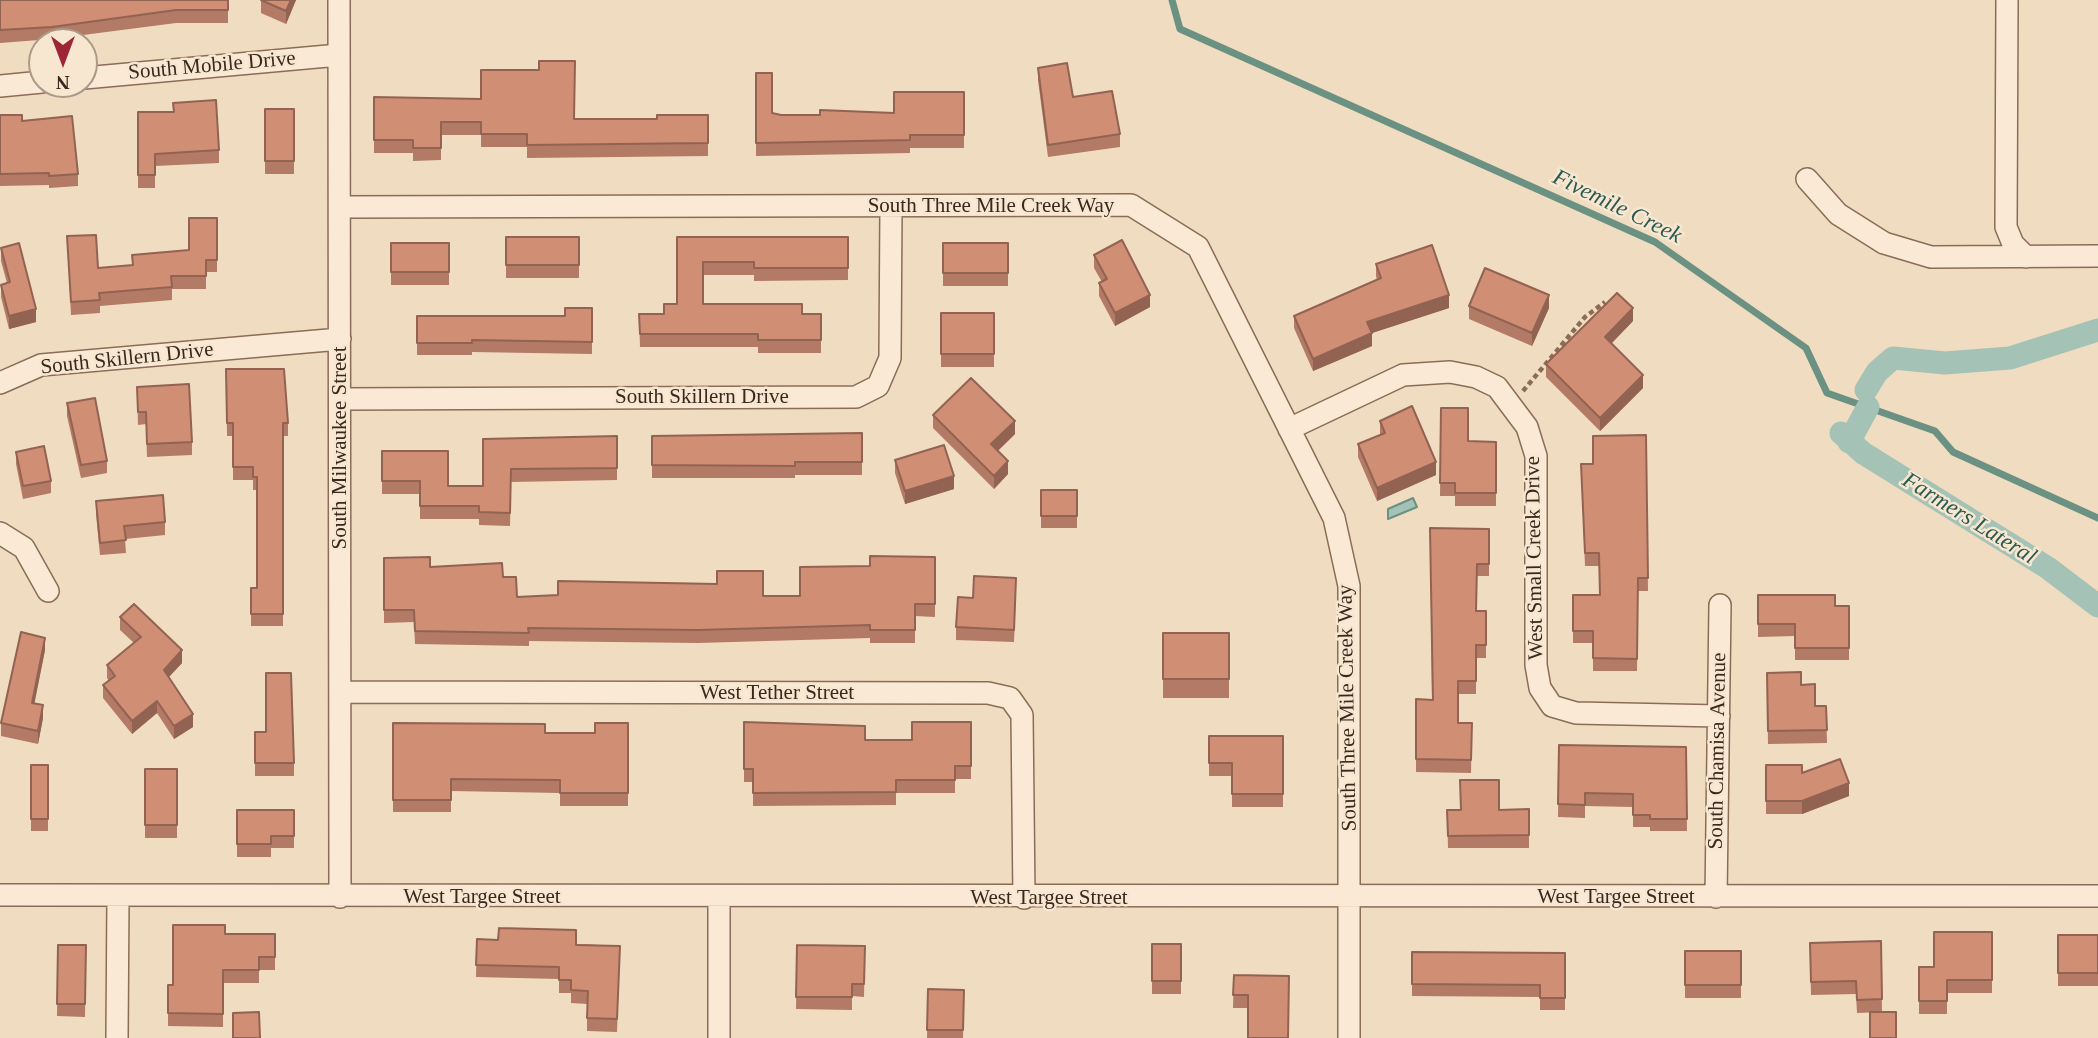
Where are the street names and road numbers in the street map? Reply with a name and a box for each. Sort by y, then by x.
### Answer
street label: South Mobile Drive [127,46,297,86]
street label: South Three Mile Creek Way [868,193,1114,219]
street label: South Skillern Drive [39,337,215,381]
street label: South Milwaukee Street [327,347,353,549]
street label: South Skillern Drive [615,384,789,410]
street label: West Small Creek Drive [1521,456,1549,660]
street label: South Three Mile Creek Way [1333,584,1363,832]
street label: South Chamisa Avenue [1704,652,1732,850]
street label: West Tether Street [700,680,854,706]
street label: West Targee Street [403,884,561,910]
street label: West Targee Street [1537,884,1695,910]
street label: West Targee Street [970,885,1128,911]

